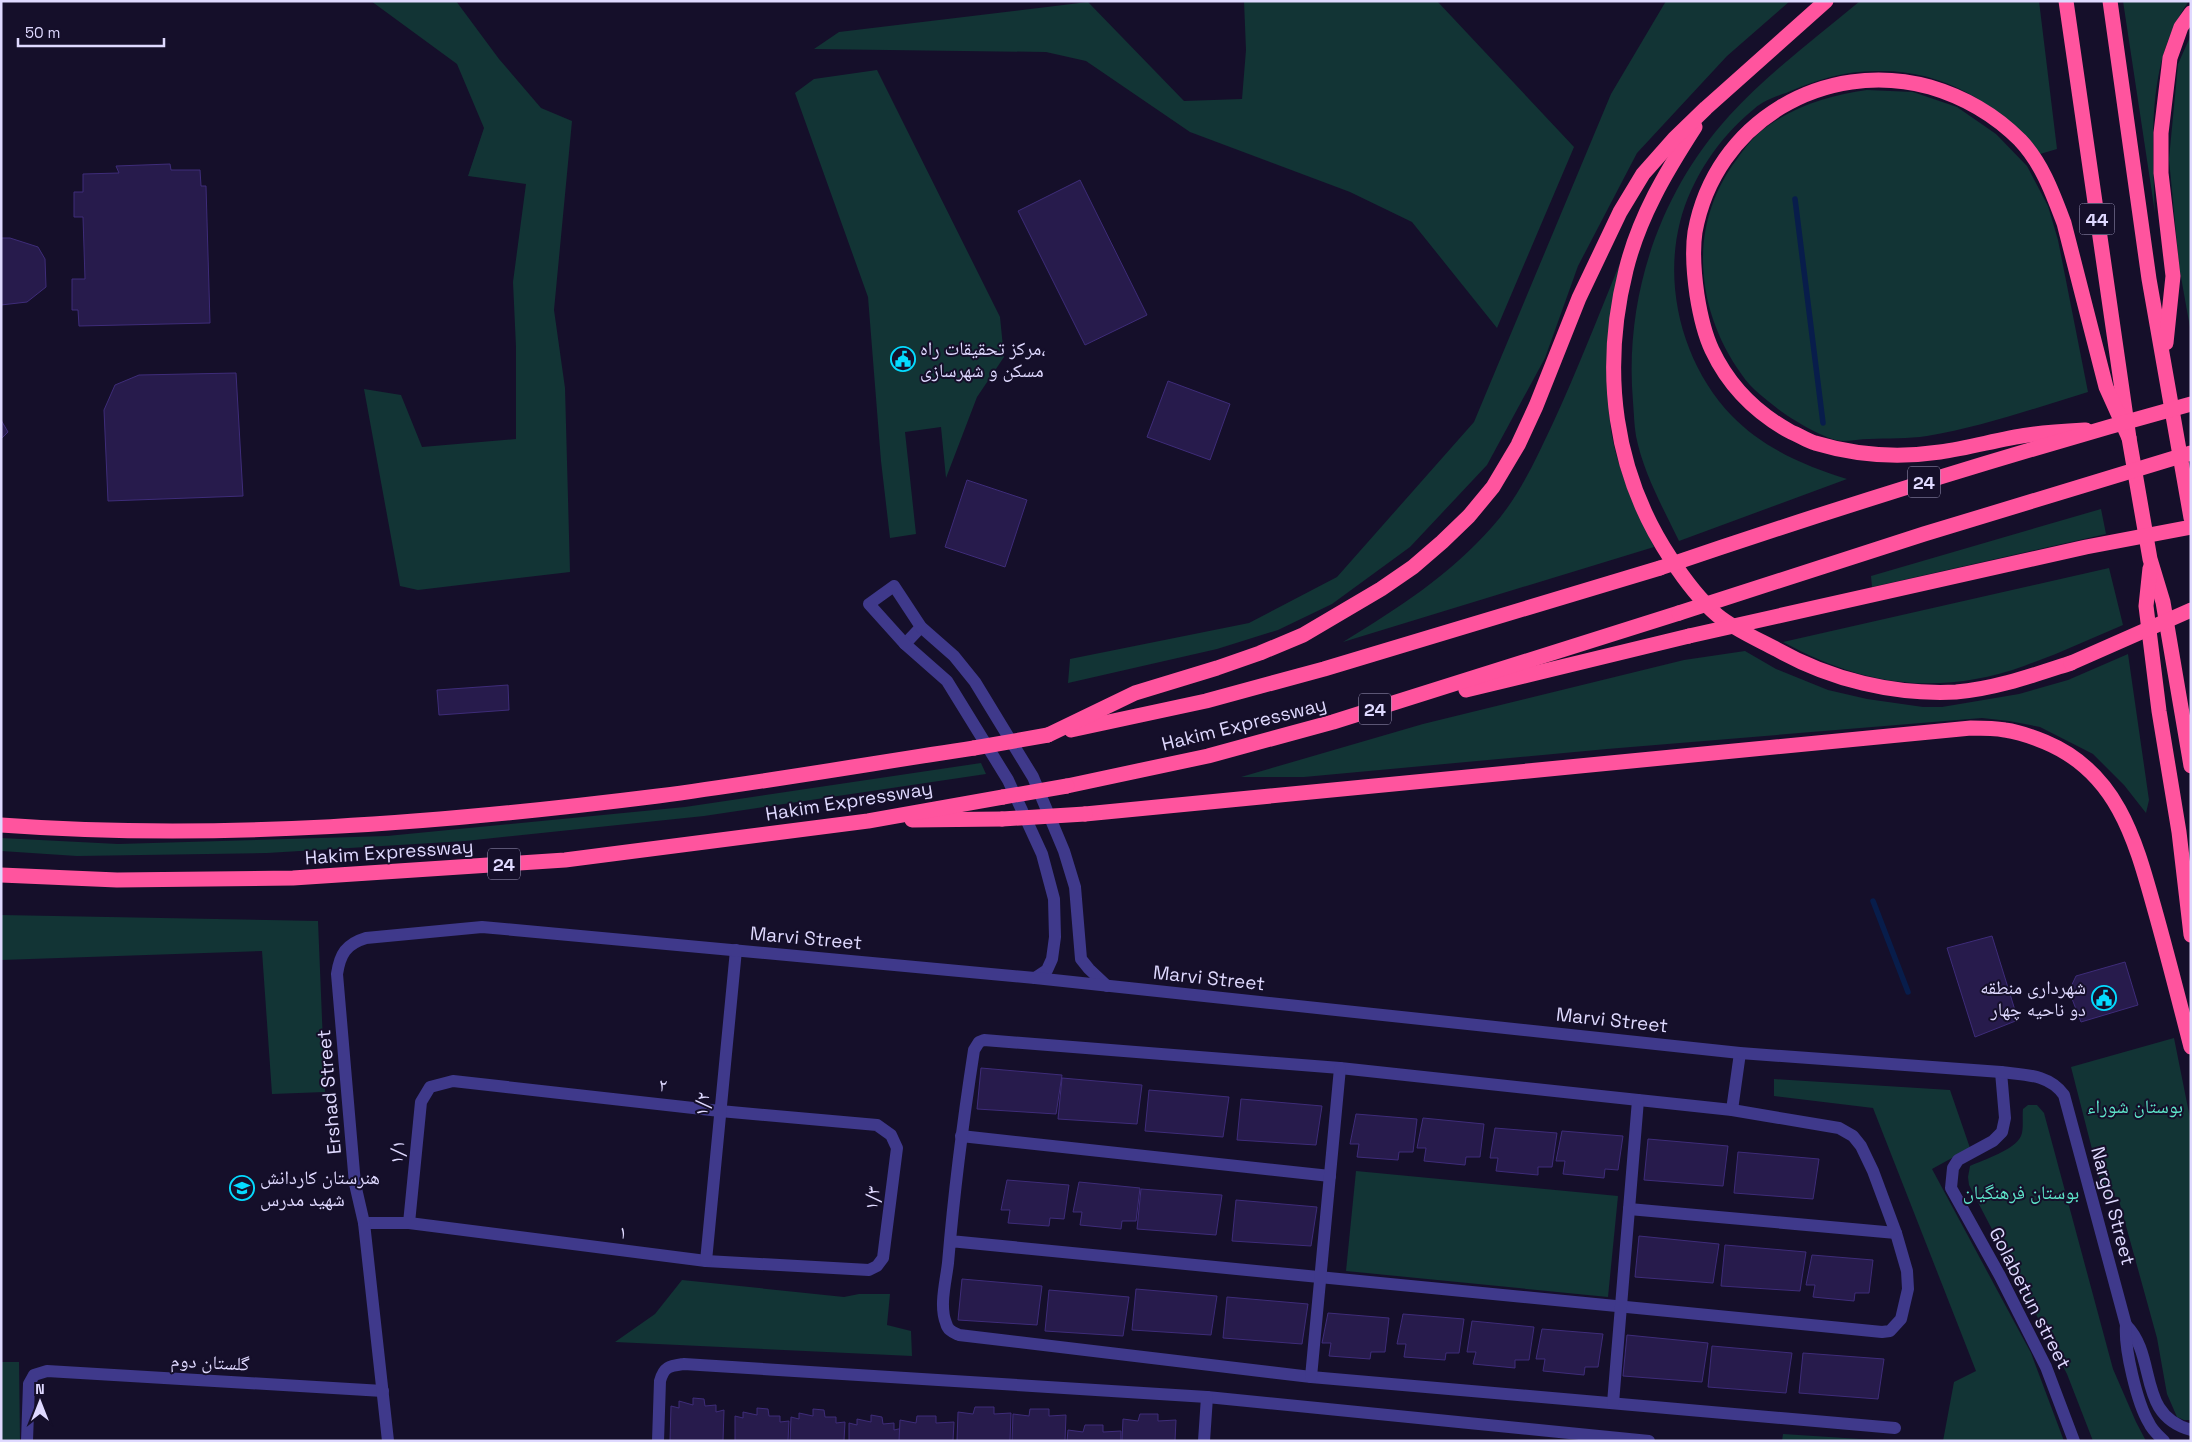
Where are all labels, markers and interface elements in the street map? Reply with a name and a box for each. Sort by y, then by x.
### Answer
scale bar [18,15,164,47]
text: 50 m [25,23,60,42]
road number: 44 [2080,203,2114,234]
place label: مرکز تحقیقات راه، مسکن و شهرسازی [920,336,1046,383]
public building icon: مرکز تحقیقات راه، مسکن و شهرسازی [890,346,916,372]
road number: 24 [1908,467,1940,498]
street label: Hakim Expressway [1159,691,1329,757]
road number: 24 [1359,694,1391,724]
street label: Hakim Expressway [764,775,934,827]
street label: Hakim Expressway [304,834,474,870]
road number: 24 [488,849,520,880]
street label: Marvi Street [749,921,863,955]
street label: Marvi Street [1152,960,1266,996]
place label: شهرداری منطقه دو ناحیه چهار [1980,975,2086,1022]
public building icon: شهرداری منطقه دو ناحیه چهار [2091,985,2117,1011]
street label: Marvi Street [1555,1002,1669,1038]
street label: Ershad Street [311,1029,347,1155]
street label: ۲ [657,1072,669,1098]
street label: ۱/۲ [688,1091,716,1117]
park label: بوستان شوراء [2087,1094,2183,1119]
street label: ۱/۱ [383,1139,411,1165]
street label: Nargol Street [2085,1144,2141,1268]
place label: هنرستان کاردانش شهید مدرس [260,1165,380,1212]
school or university icon: هنرستان کاردانش شهید مدرس [229,1175,255,1201]
park label: بوستان فرهنگیان [1963,1180,2079,1205]
street label: ۱/۳ [858,1185,886,1211]
street label: ۱ [617,1219,629,1245]
street label: Golabetun street [1983,1223,2077,1373]
street label: گلستان دوم [170,1347,250,1378]
north arrow [15,1377,65,1427]
text: N [35,1380,45,1398]

